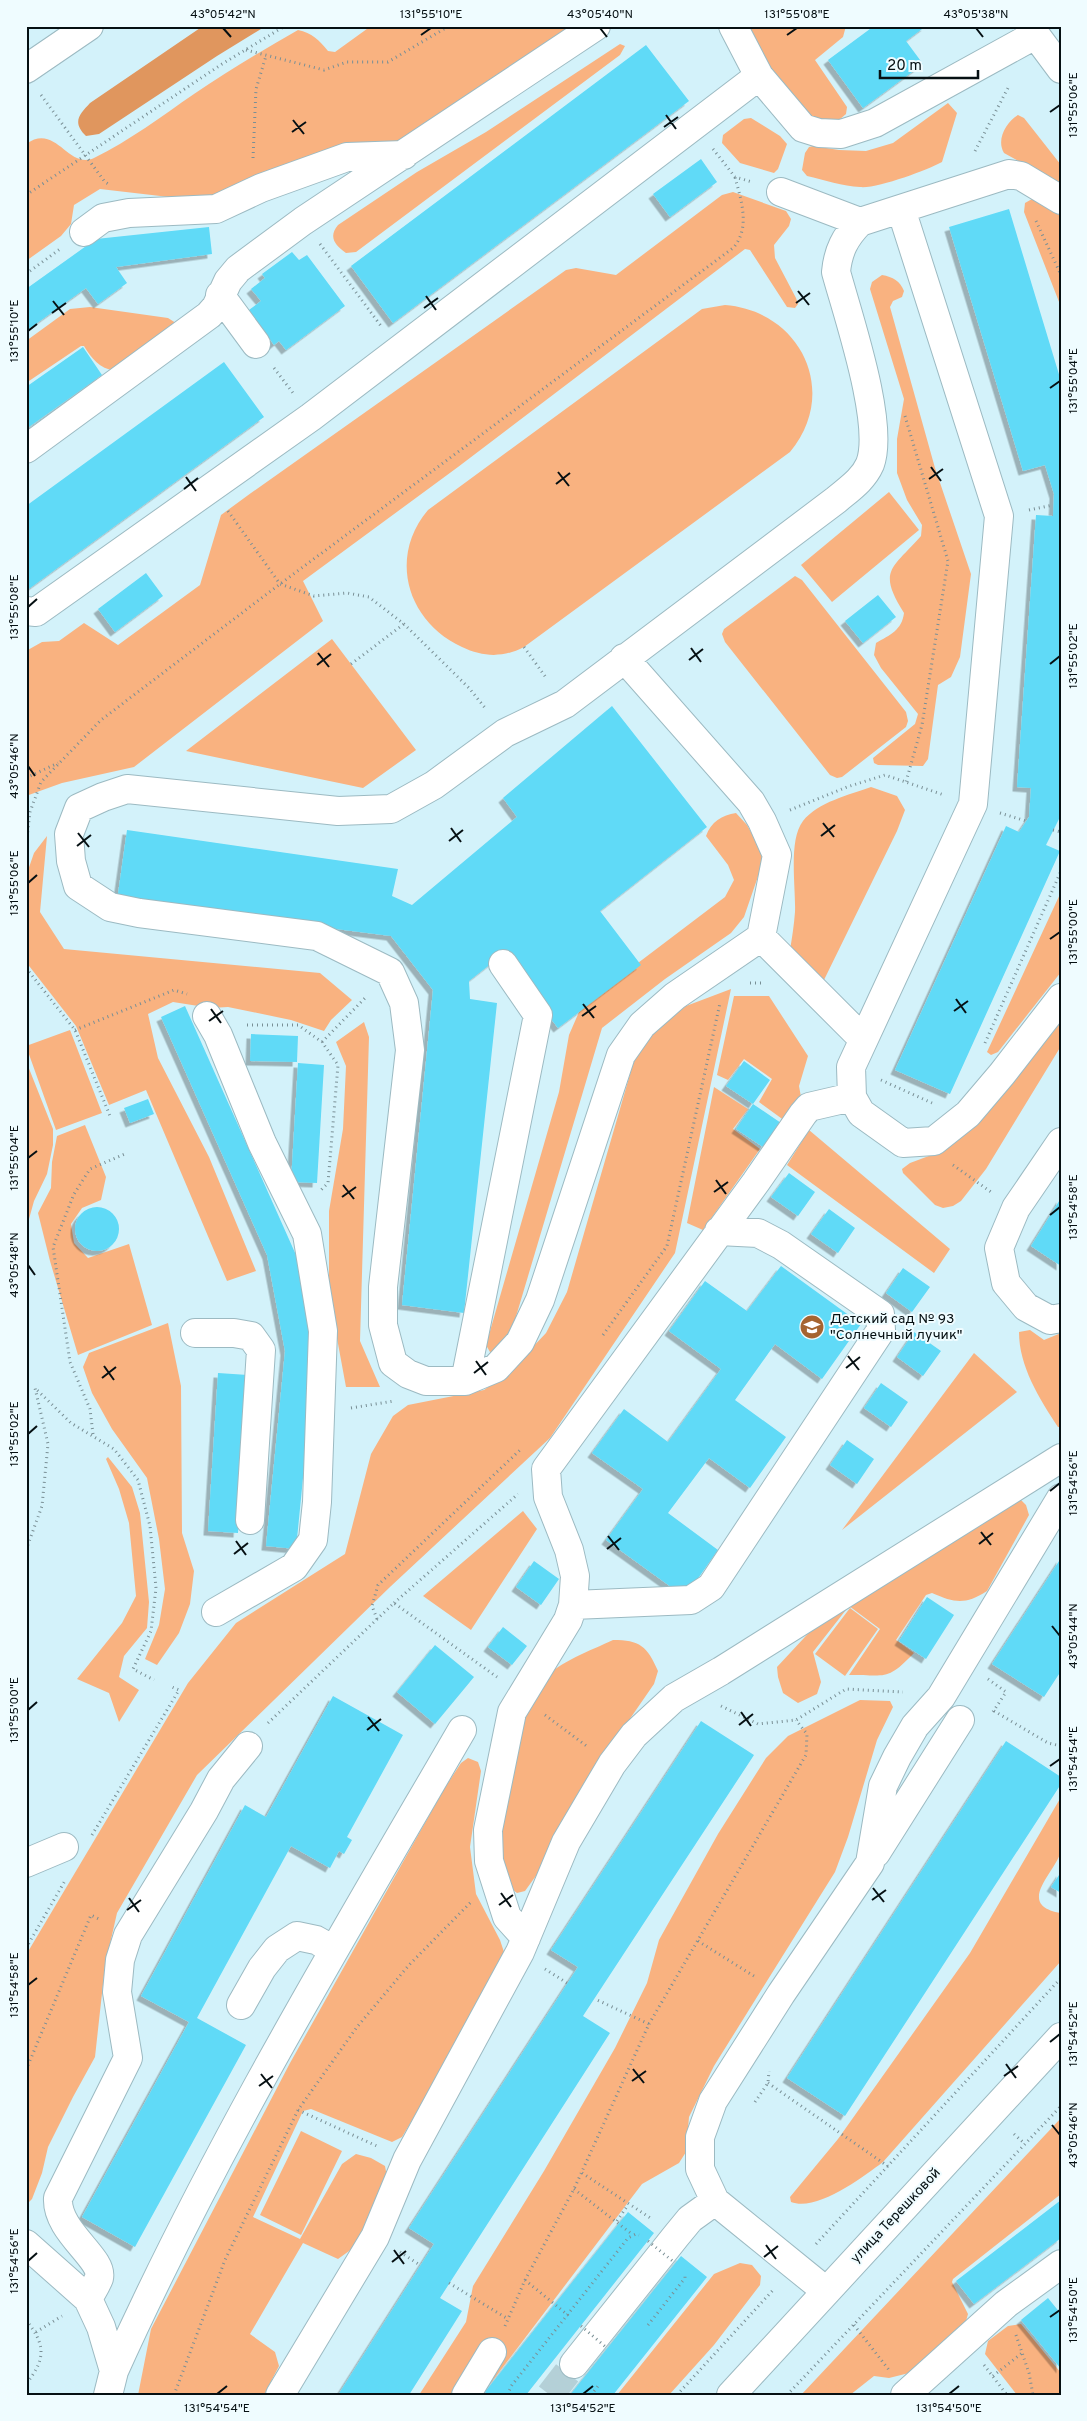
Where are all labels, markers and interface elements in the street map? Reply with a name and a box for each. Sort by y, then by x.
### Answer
text: 43°05'42"N [190,7,256,23]
text: 131°55'10"E [400,7,462,23]
text: 43°05'40"N [567,7,633,23]
text: 131°55'08"E [764,7,830,23]
text: 43°05'38"N [943,7,1009,23]
scale bar [880,48,977,80]
text: 20 m [887,57,922,76]
text: 131°55'06"E [1066,72,1082,138]
text: 131°55'10"E [7,300,23,362]
text: 131°55'04"E [1066,348,1082,414]
text: 131°55'08"E [7,574,23,640]
text: 131°55'02"E [1066,623,1082,689]
text: 43°05'46"N [7,733,23,799]
text: 131°55'06"E [7,850,23,916]
text: 131°55'00"E [1066,899,1082,965]
text: 131°55'04"E [7,1125,23,1191]
text: 131°54'58"E [1066,1174,1082,1240]
text: 43°05'48"N [7,1232,23,1298]
place label: Детский сад № 93 "Солнечный лучик" [830,1311,963,1344]
school or university icon: Детский сад № 93 "Солнечный лучик" [799,1314,825,1340]
text: 131°55'02"E [7,1401,23,1467]
text: 131°54'56"E [1066,1450,1082,1516]
text: 43°05'44"N [1066,1603,1082,1669]
text: 131°55'00"E [7,1677,23,1743]
text: 131°54'54"E [1066,1726,1082,1792]
text: 131°54'58"E [7,1952,23,2018]
text: 131°54'52"E [1066,2001,1082,2067]
text: 43°05'46"N [1066,2102,1082,2168]
street label: улица Терешковой [847,2165,945,2267]
text: 131°54'56"E [7,2228,23,2294]
text: 131°54'50"E [1066,2277,1082,2343]
text: 131°54'54"E [184,2401,250,2417]
text: 131°54'52"E [550,2401,616,2417]
text: 131°54'50"E [916,2401,982,2417]

